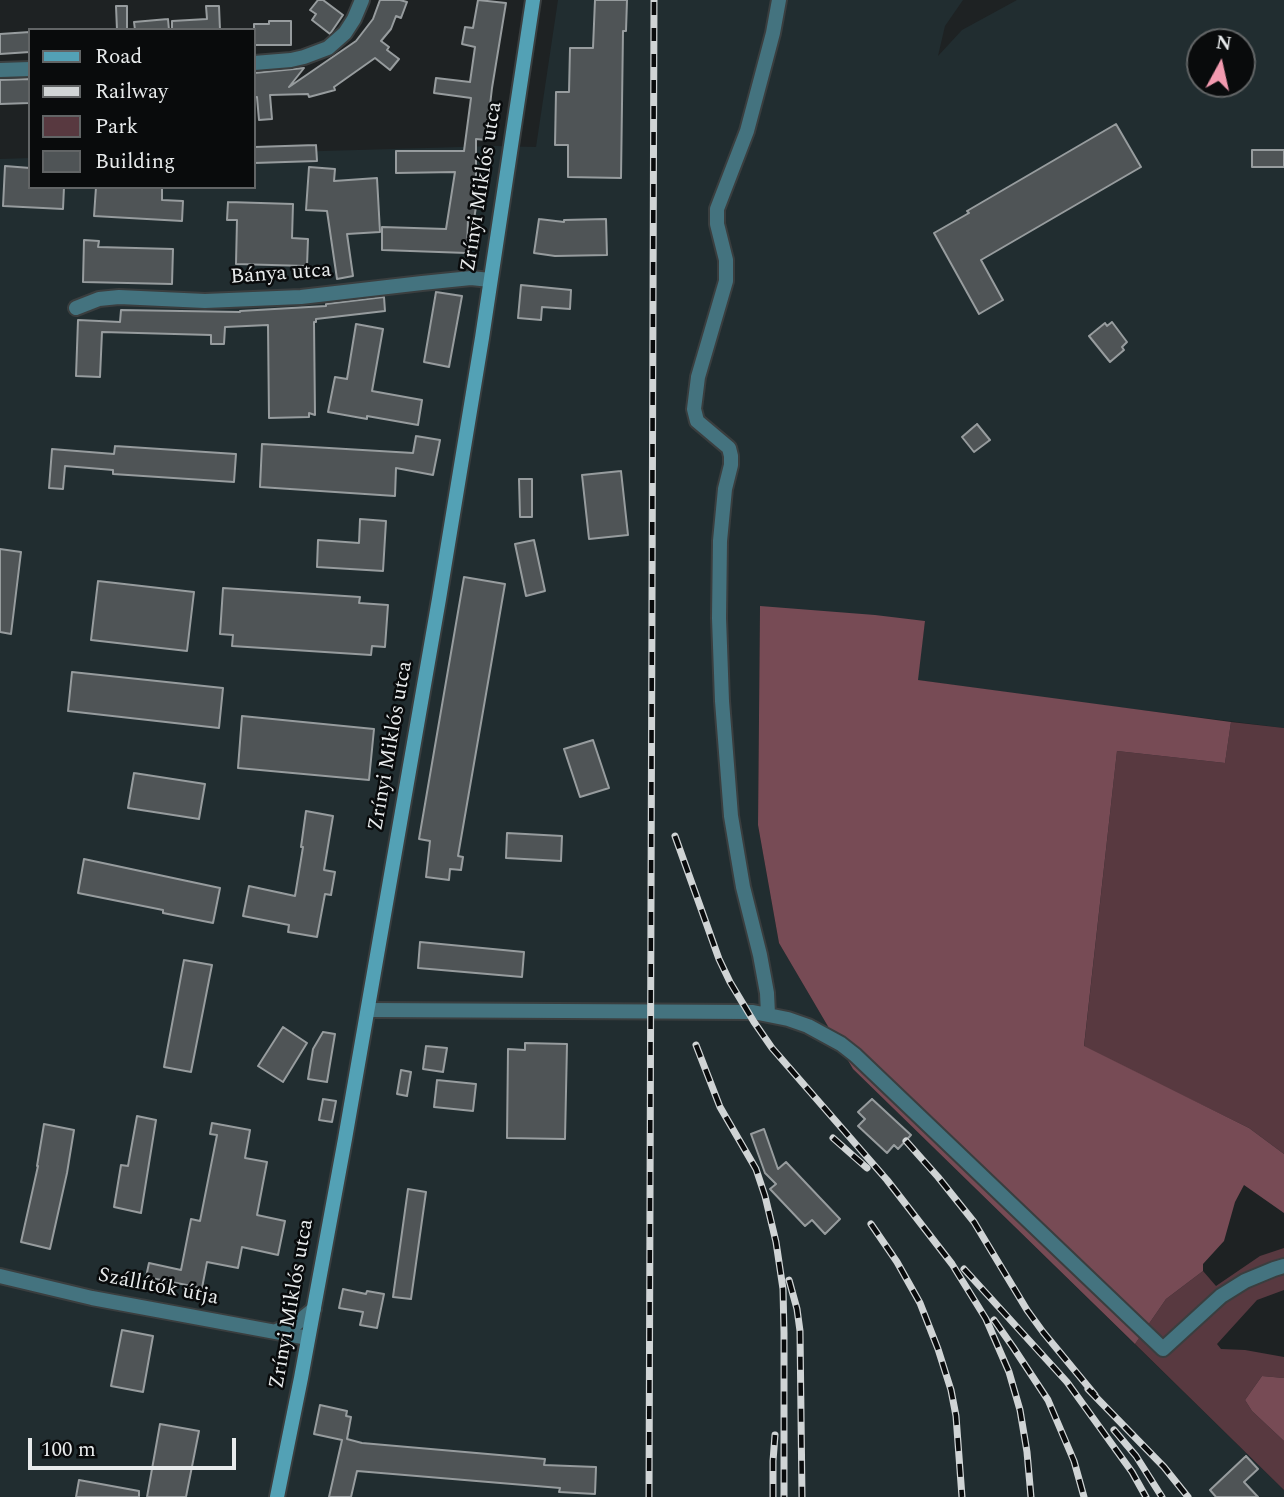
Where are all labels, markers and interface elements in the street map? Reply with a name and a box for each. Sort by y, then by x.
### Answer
legend [28,28,256,189]
north arrow [1186,28,1256,98]
text: N [1214,28,1233,59]
text: Road [95,41,142,73]
text: Railway [95,76,168,108]
street label: Zrínyi Miklós utca [457,100,509,274]
text: Park [95,111,138,143]
text: Building [95,146,175,178]
street label: Bánya utca [230,259,332,291]
street label: Zrínyi Miklós utca [365,659,419,833]
street label: Zrínyi Miklós utca [266,1217,320,1391]
street label: Szállítók útja [96,1264,220,1312]
scale bar [32,1424,240,1468]
text: 100 m [41,1434,96,1466]

